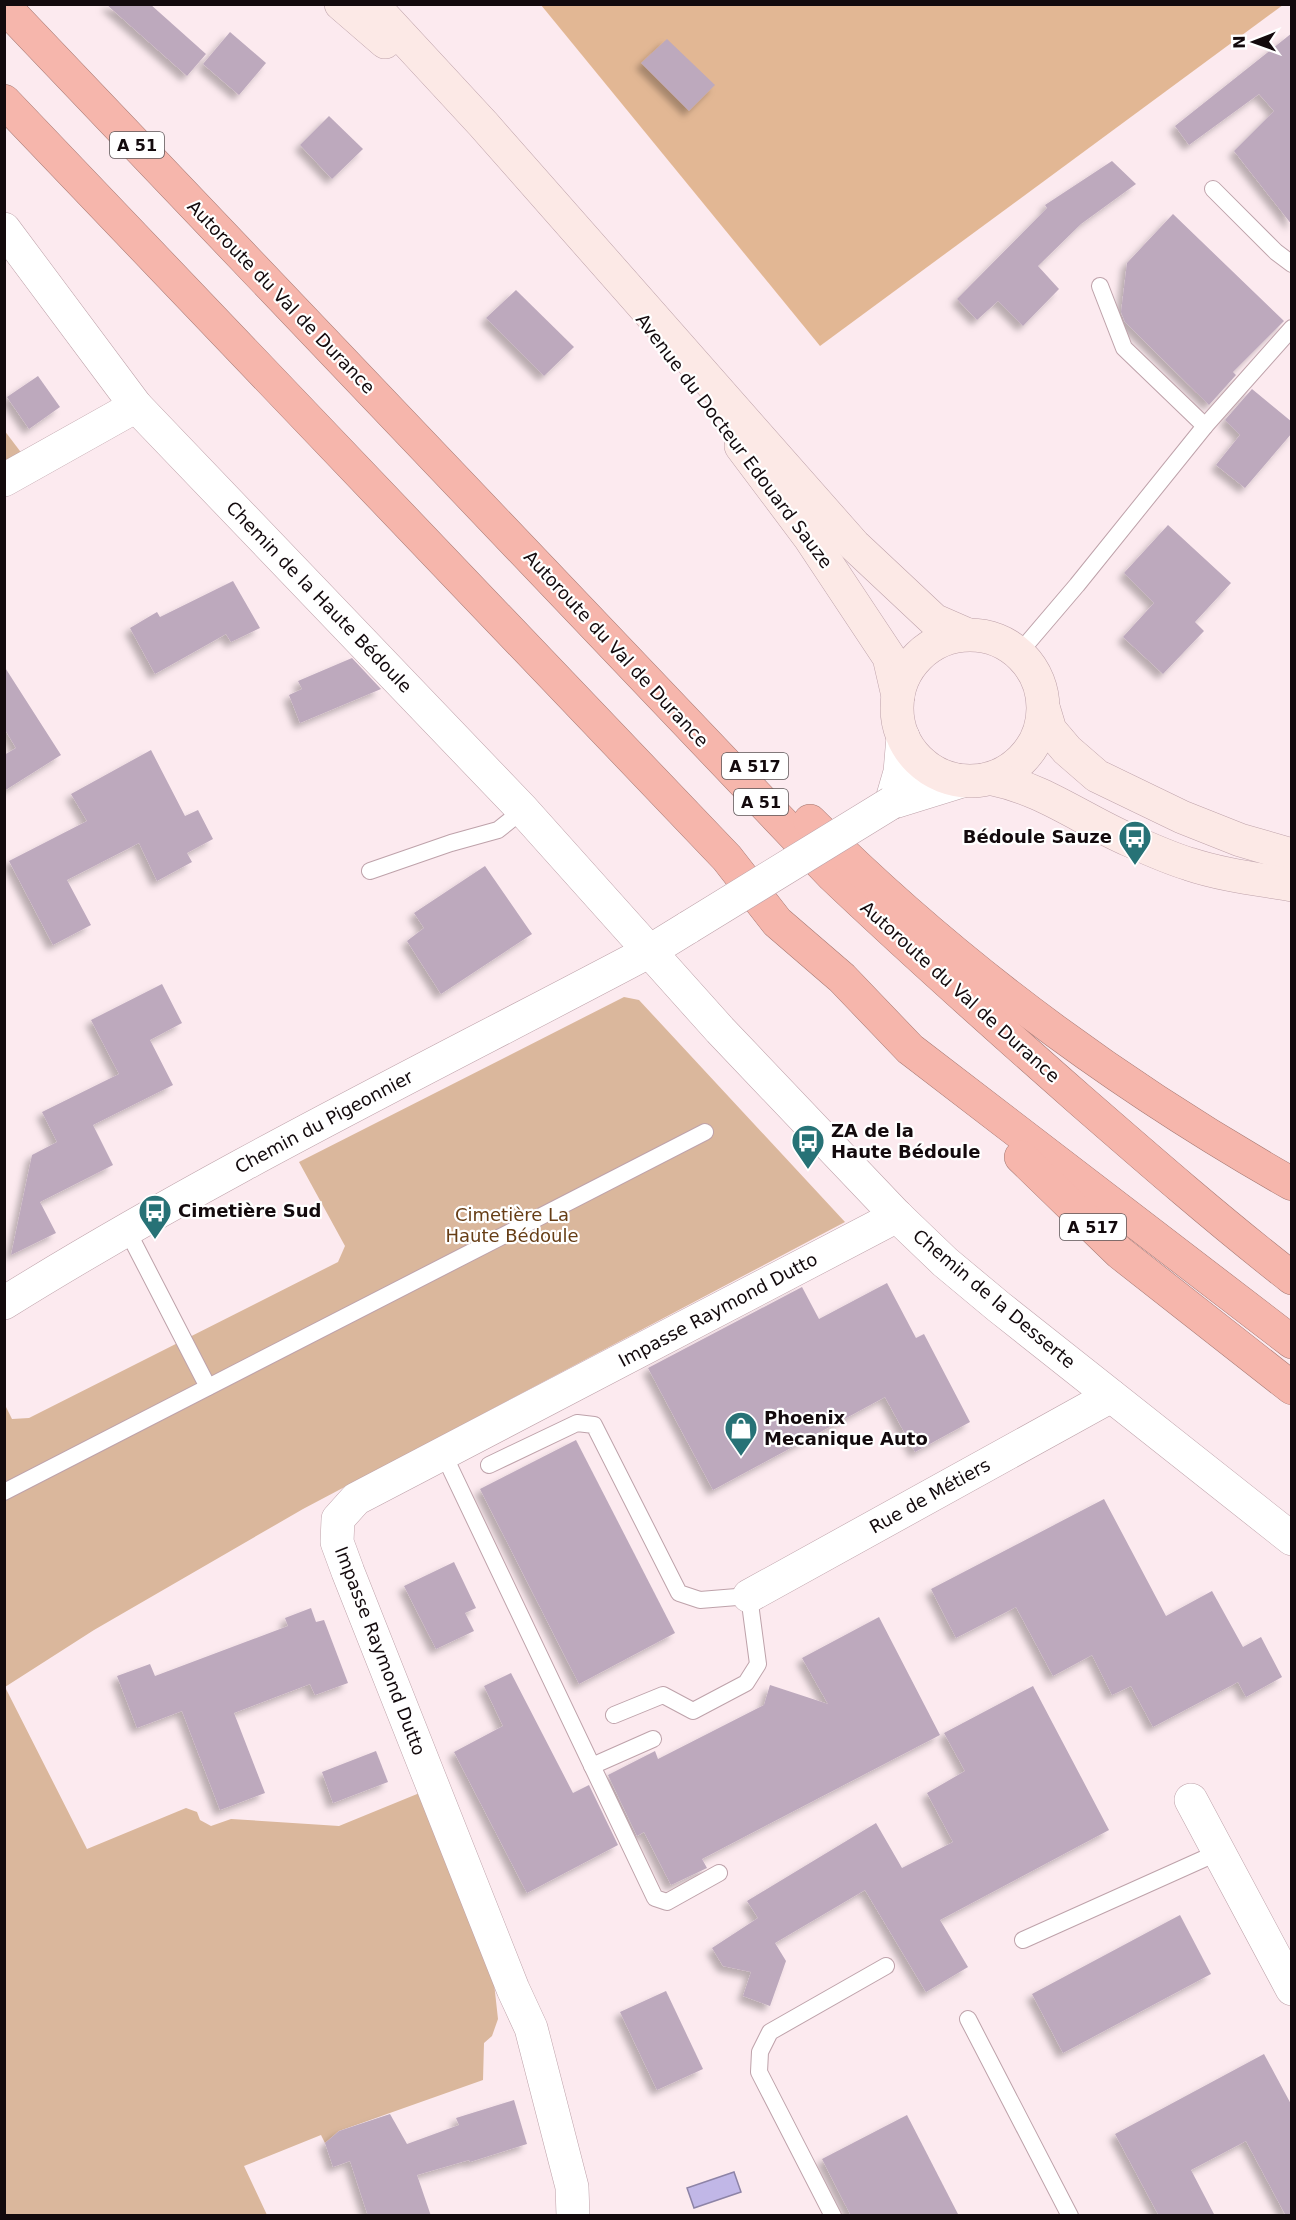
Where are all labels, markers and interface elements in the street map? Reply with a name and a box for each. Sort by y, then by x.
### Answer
north arrow [1224,12,1284,72]
text: N [1230,35,1249,49]
road number: A 51 [110,132,164,158]
street label: Autoroute du Val de Durance [183,196,379,398]
street label: Avenue du Docteur Edouard Sauze [632,309,837,572]
street label: Chemin de la Haute Bédoule [222,497,416,697]
street label: Autoroute du Val de Durance [520,546,713,751]
road number: A 517 [722,753,788,779]
road number: A 51 [734,789,788,815]
bus stop icon: Bédoule Sauze [1117,819,1153,866]
place label: Bédoule Sauze [963,826,1112,847]
street label: Autoroute du Val de Durance [856,897,1064,1087]
street label: Chemin du Pigeonnier [231,1065,417,1177]
place label: ZA de la Haute Bédoule [831,1120,980,1162]
bus stop icon: ZA de la Haute Bédoule [790,1123,826,1170]
bus stop icon: Cimetière Sud [137,1193,173,1240]
place label: Cimetière Sud [178,1200,321,1221]
park label: Cimetière La Haute Bédoule [445,1204,579,1246]
road number: A 517 [1060,1214,1126,1240]
street label: Chemin de la Desserte [909,1225,1080,1373]
street label: Impasse Raymond Dutto [615,1248,821,1371]
place label: Phoenix Mecanique Auto [764,1407,928,1449]
shop icon: Phoenix Mecanique Auto [723,1410,759,1457]
street label: Rue de Métiers [866,1454,994,1537]
street label: Impasse Raymond Dutto [331,1543,430,1758]

